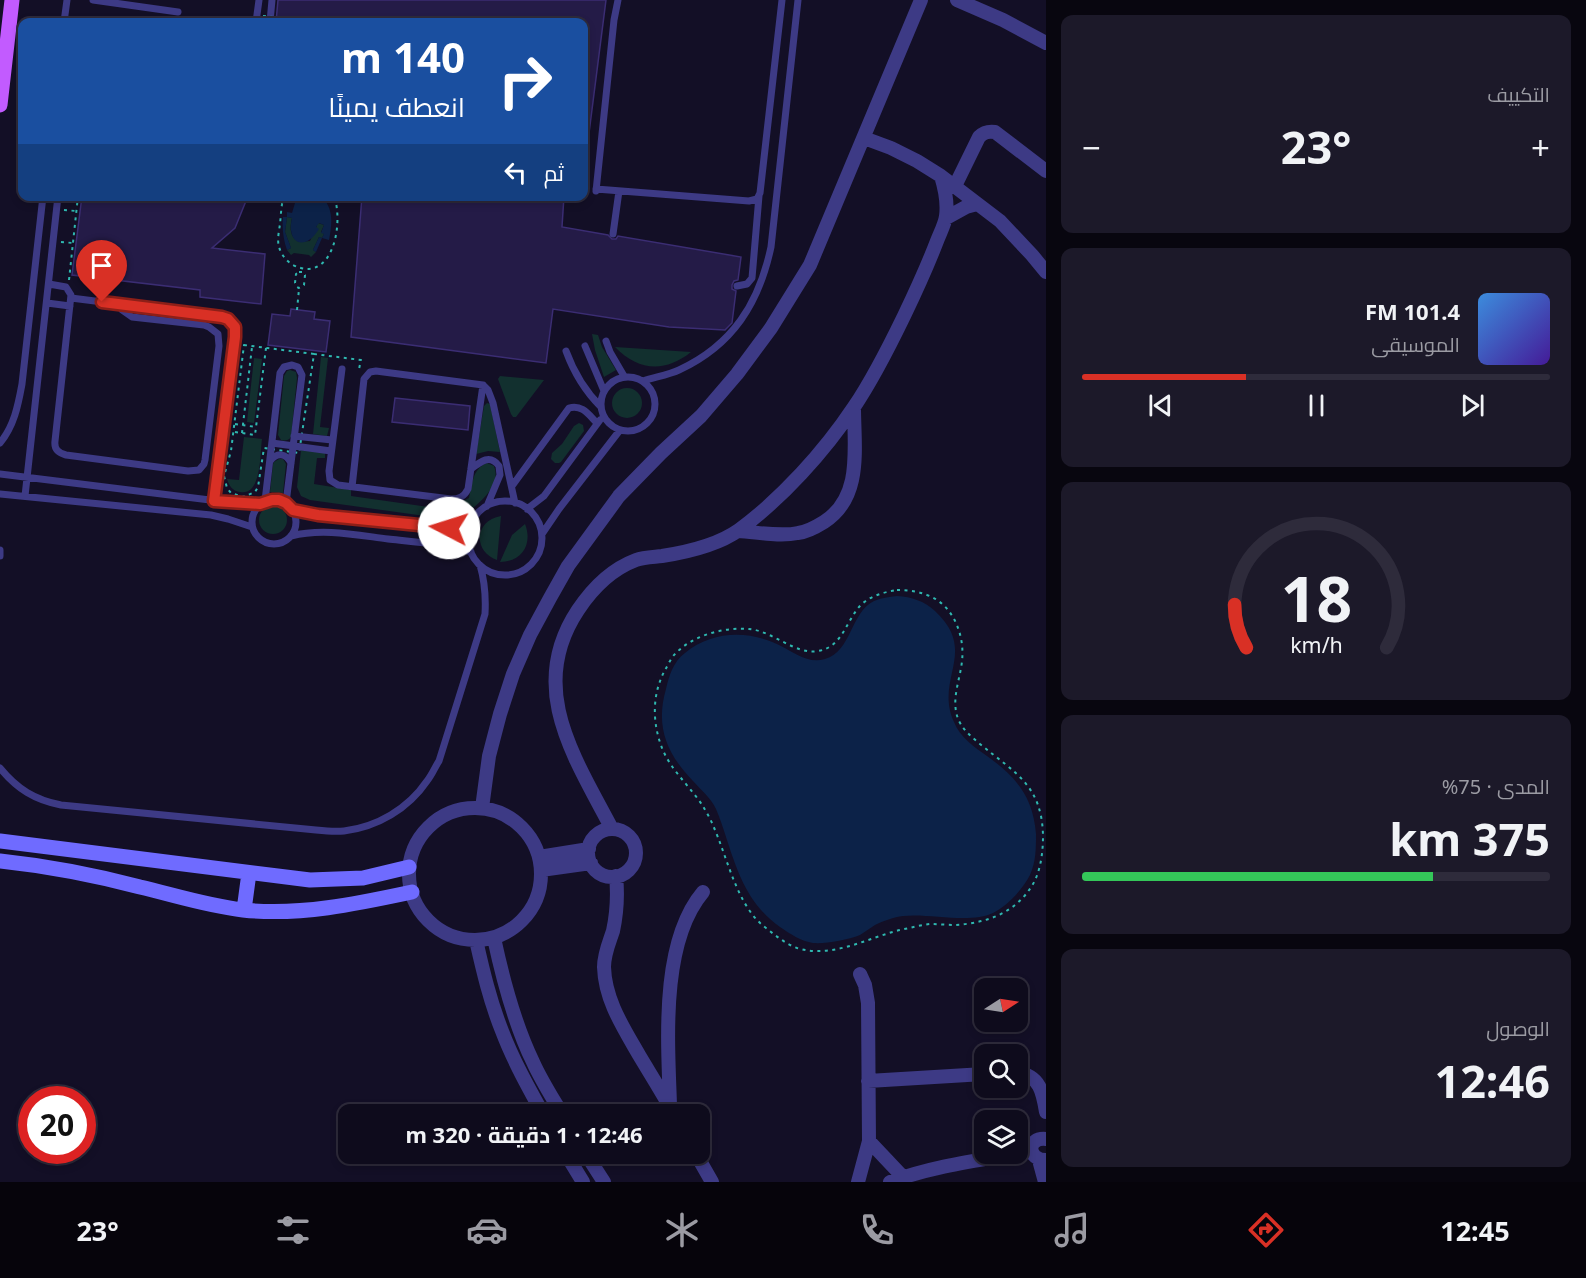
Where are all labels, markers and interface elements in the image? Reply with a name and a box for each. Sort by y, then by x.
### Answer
text: 140 m [341,28,465,85]
icon: right [486,42,564,120]
text: التكييف [1487,81,1550,108]
text: انعطف يمينًا [328,88,465,125]
text: 23° [1281,116,1351,177]
text: − [1082,125,1101,170]
text: + [1531,125,1550,170]
icon: left [499,156,532,189]
text: ثم [544,157,564,187]
pin [76,240,127,302]
icon: arrive [85,249,118,282]
text: 101.4 FM [1365,296,1460,326]
text: الموسيقى [1371,331,1460,358]
icon: previous [1144,389,1177,422]
icon: pause [1300,389,1333,422]
icon: next [1456,389,1489,422]
position arrow [417,496,481,560]
text: 18 [1280,555,1352,640]
text: km/h [1290,630,1342,659]
text: المدى · 75% [1442,773,1550,800]
text: 375 km [1389,808,1550,869]
north arrow [974,978,1028,1032]
map controls [974,978,1028,1164]
text: الوصول [1486,1015,1550,1042]
button: search [974,1044,1028,1098]
text: 12:46 [1434,1050,1550,1111]
speed limit sign: 20 [18,1086,96,1164]
button: layers [974,1110,1028,1164]
text: 12:46 · 1 دقيقة · 320 m [405,1119,643,1149]
icon: filters [272,1209,314,1251]
icon: car [466,1209,508,1251]
icon: climate [661,1209,703,1251]
icon: phone [856,1209,898,1251]
icon: music [1051,1209,1093,1251]
icon: directions [1245,1209,1287,1251]
text: 23° [76,1212,119,1249]
text: 12:45 [1440,1212,1510,1249]

